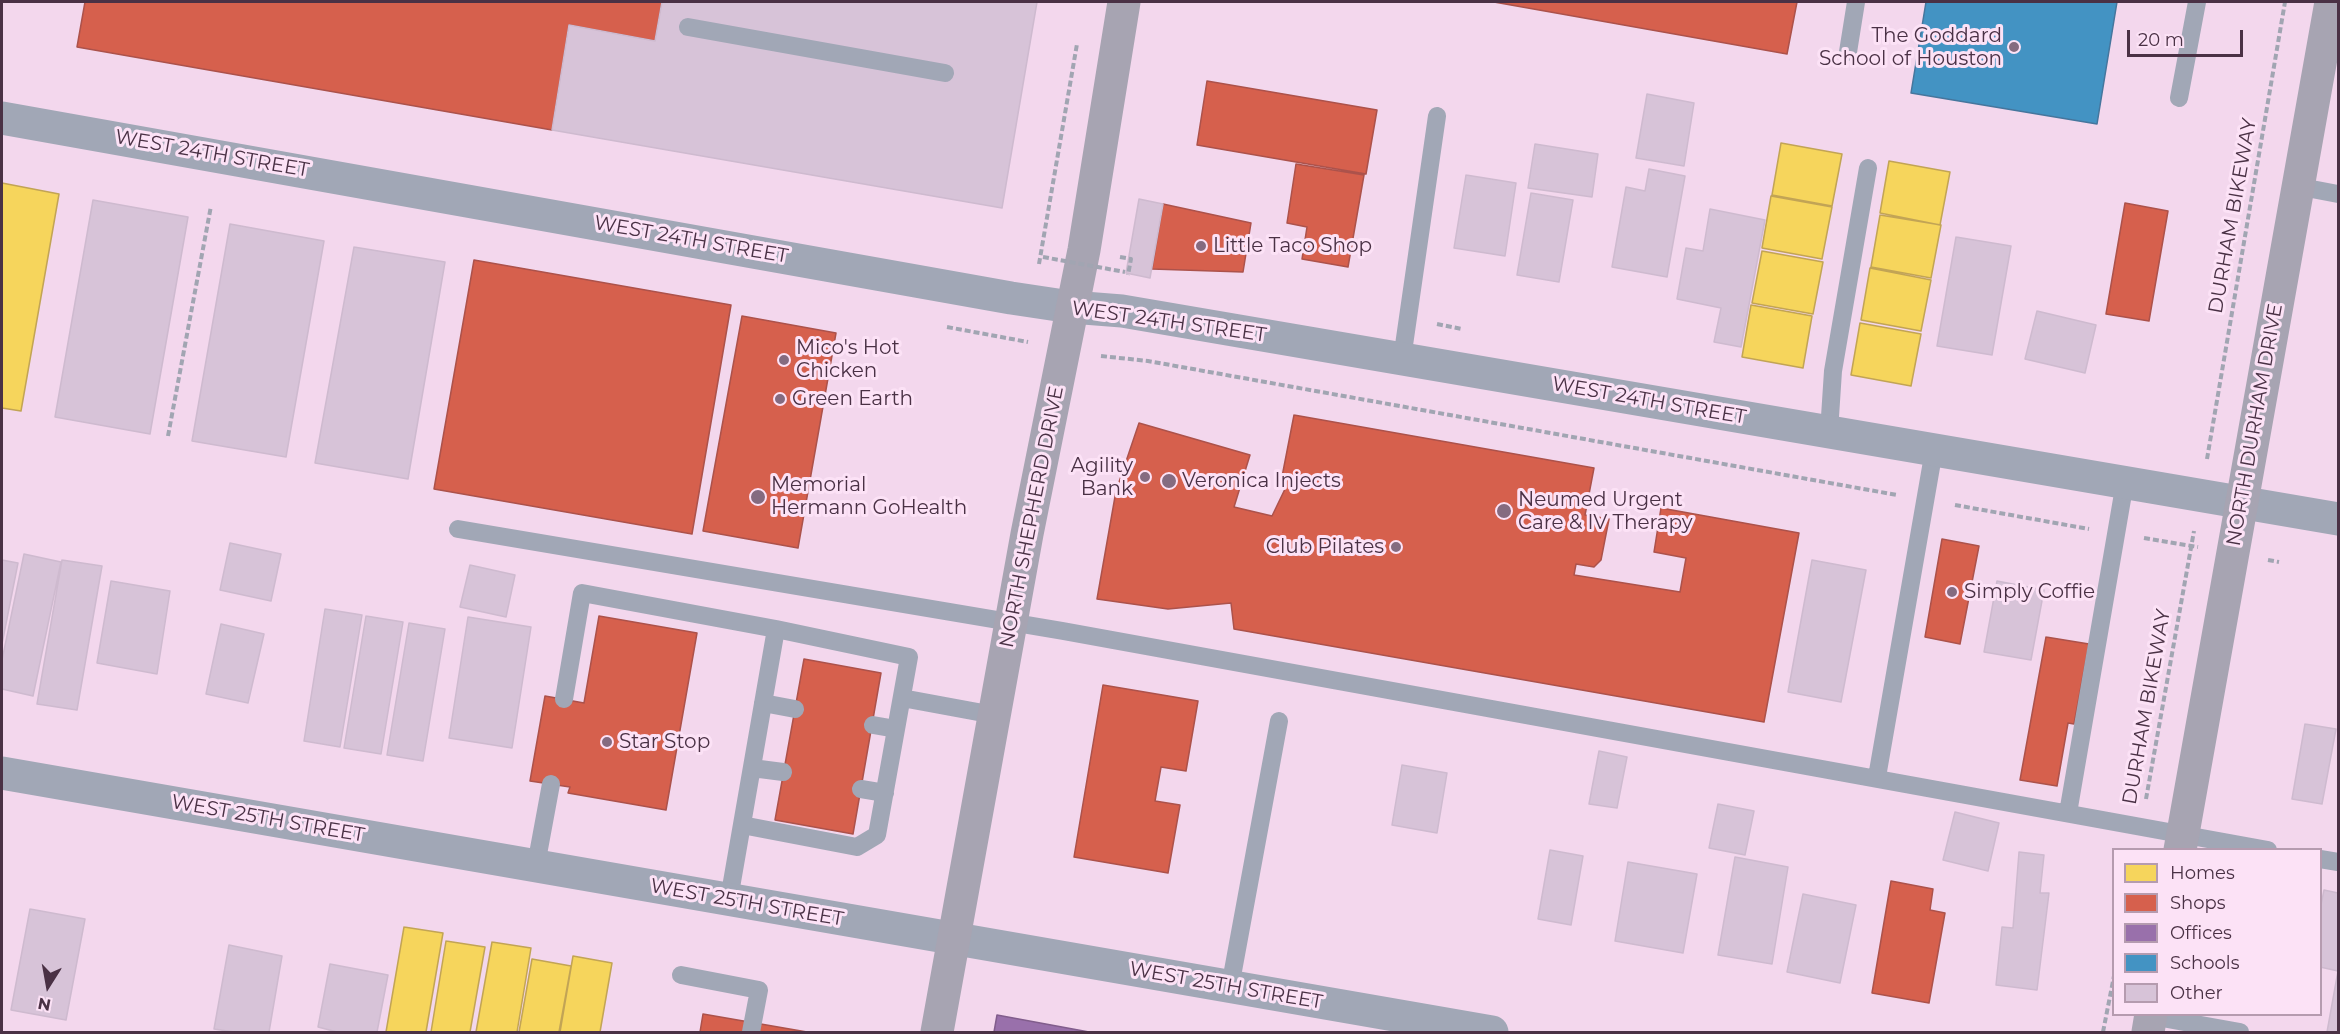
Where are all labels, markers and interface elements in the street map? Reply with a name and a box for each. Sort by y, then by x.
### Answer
scale bar [2130,18,2246,56]
place label: The Goddard School of Houston [1819,24,2002,71]
text: 20 m [2138,29,2184,51]
marker: The Goddard School of Houston [2007,40,2021,54]
street label: DURHAM BIKEWAY [2204,116,2262,316]
street label: WEST 24TH STREET [113,125,311,183]
street label: WEST 24TH STREET [592,211,790,269]
place label: Little Taco Shop [1213,234,1372,258]
marker: Little Taco Shop [1194,239,1208,253]
street label: WEST 24TH STREET [1070,296,1268,348]
street label: NORTH DURHAM DRIVE [2222,302,2288,548]
place label: Mico's Hot Chicken [796,336,900,383]
marker: Mico's Hot Chicken [777,353,791,367]
street label: WEST 24TH STREET [1550,372,1748,430]
street label: NORTH SHEPHERD DRIVE [995,384,1069,650]
place label: Green Earth [792,387,913,411]
marker: Green Earth [773,392,787,406]
place label: Agility Bank [1071,454,1133,501]
place label: Veronica Injects [1182,469,1341,493]
marker: Agility Bank [1138,470,1152,484]
marker: Veronica Injects [1160,472,1178,490]
place label: Memorial Hermann GoHealth [771,473,967,520]
marker: Memorial Hermann GoHealth [749,488,767,506]
place label: Neumed Urgent Care & IV Therapy [1518,488,1693,535]
marker: Neumed Urgent Care & IV Therapy [1495,502,1513,520]
place label: Club Pilates [1266,535,1384,559]
marker: Club Pilates [1389,540,1403,554]
place label: Simply Coffie [1964,580,2095,604]
marker: Simply Coffie [1945,585,1959,599]
street label: DURHAM BIKEWAY [2118,607,2176,807]
place label: Star Stop [619,730,710,754]
marker: Star Stop [600,735,614,749]
street label: WEST 25TH STREET [169,790,367,848]
legend [2112,848,2322,1016]
text: Homes [2170,862,2235,884]
street label: WEST 25TH STREET [648,874,846,932]
text: Shops [2170,892,2226,914]
text: Offices [2170,922,2232,944]
text: Schools [2170,952,2239,974]
north arrow [18,956,78,1016]
street label: WEST 25TH STREET [1127,957,1325,1015]
text: Other [2170,982,2223,1004]
text: N [36,994,53,1015]

